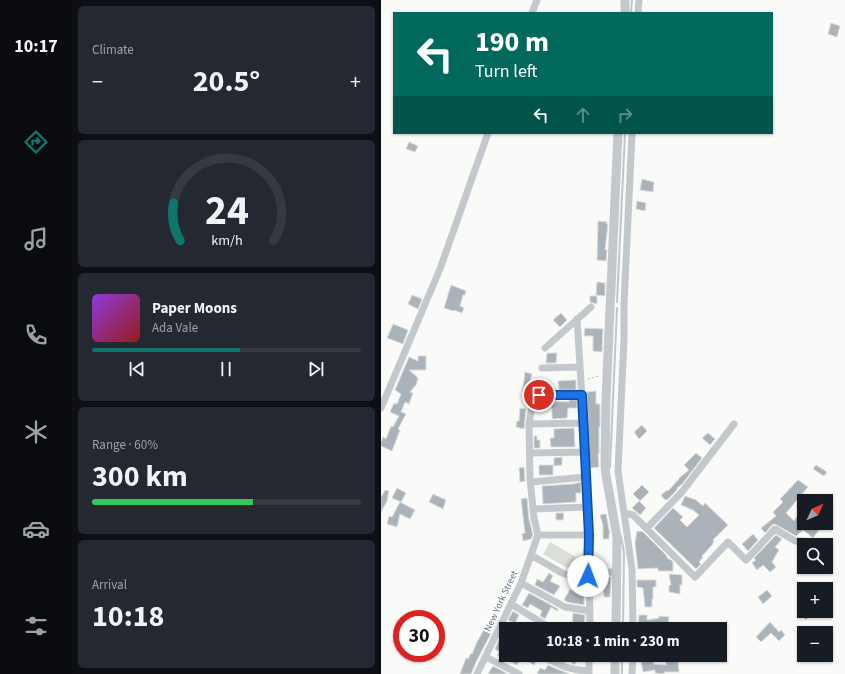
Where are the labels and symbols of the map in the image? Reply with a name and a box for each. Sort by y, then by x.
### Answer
pin [522,378,556,412]
north arrow [797,494,833,530]
position arrow [567,555,609,597]
street label: New York Street [481,568,522,634]
speed limit sign: 30 [393,610,445,662]

